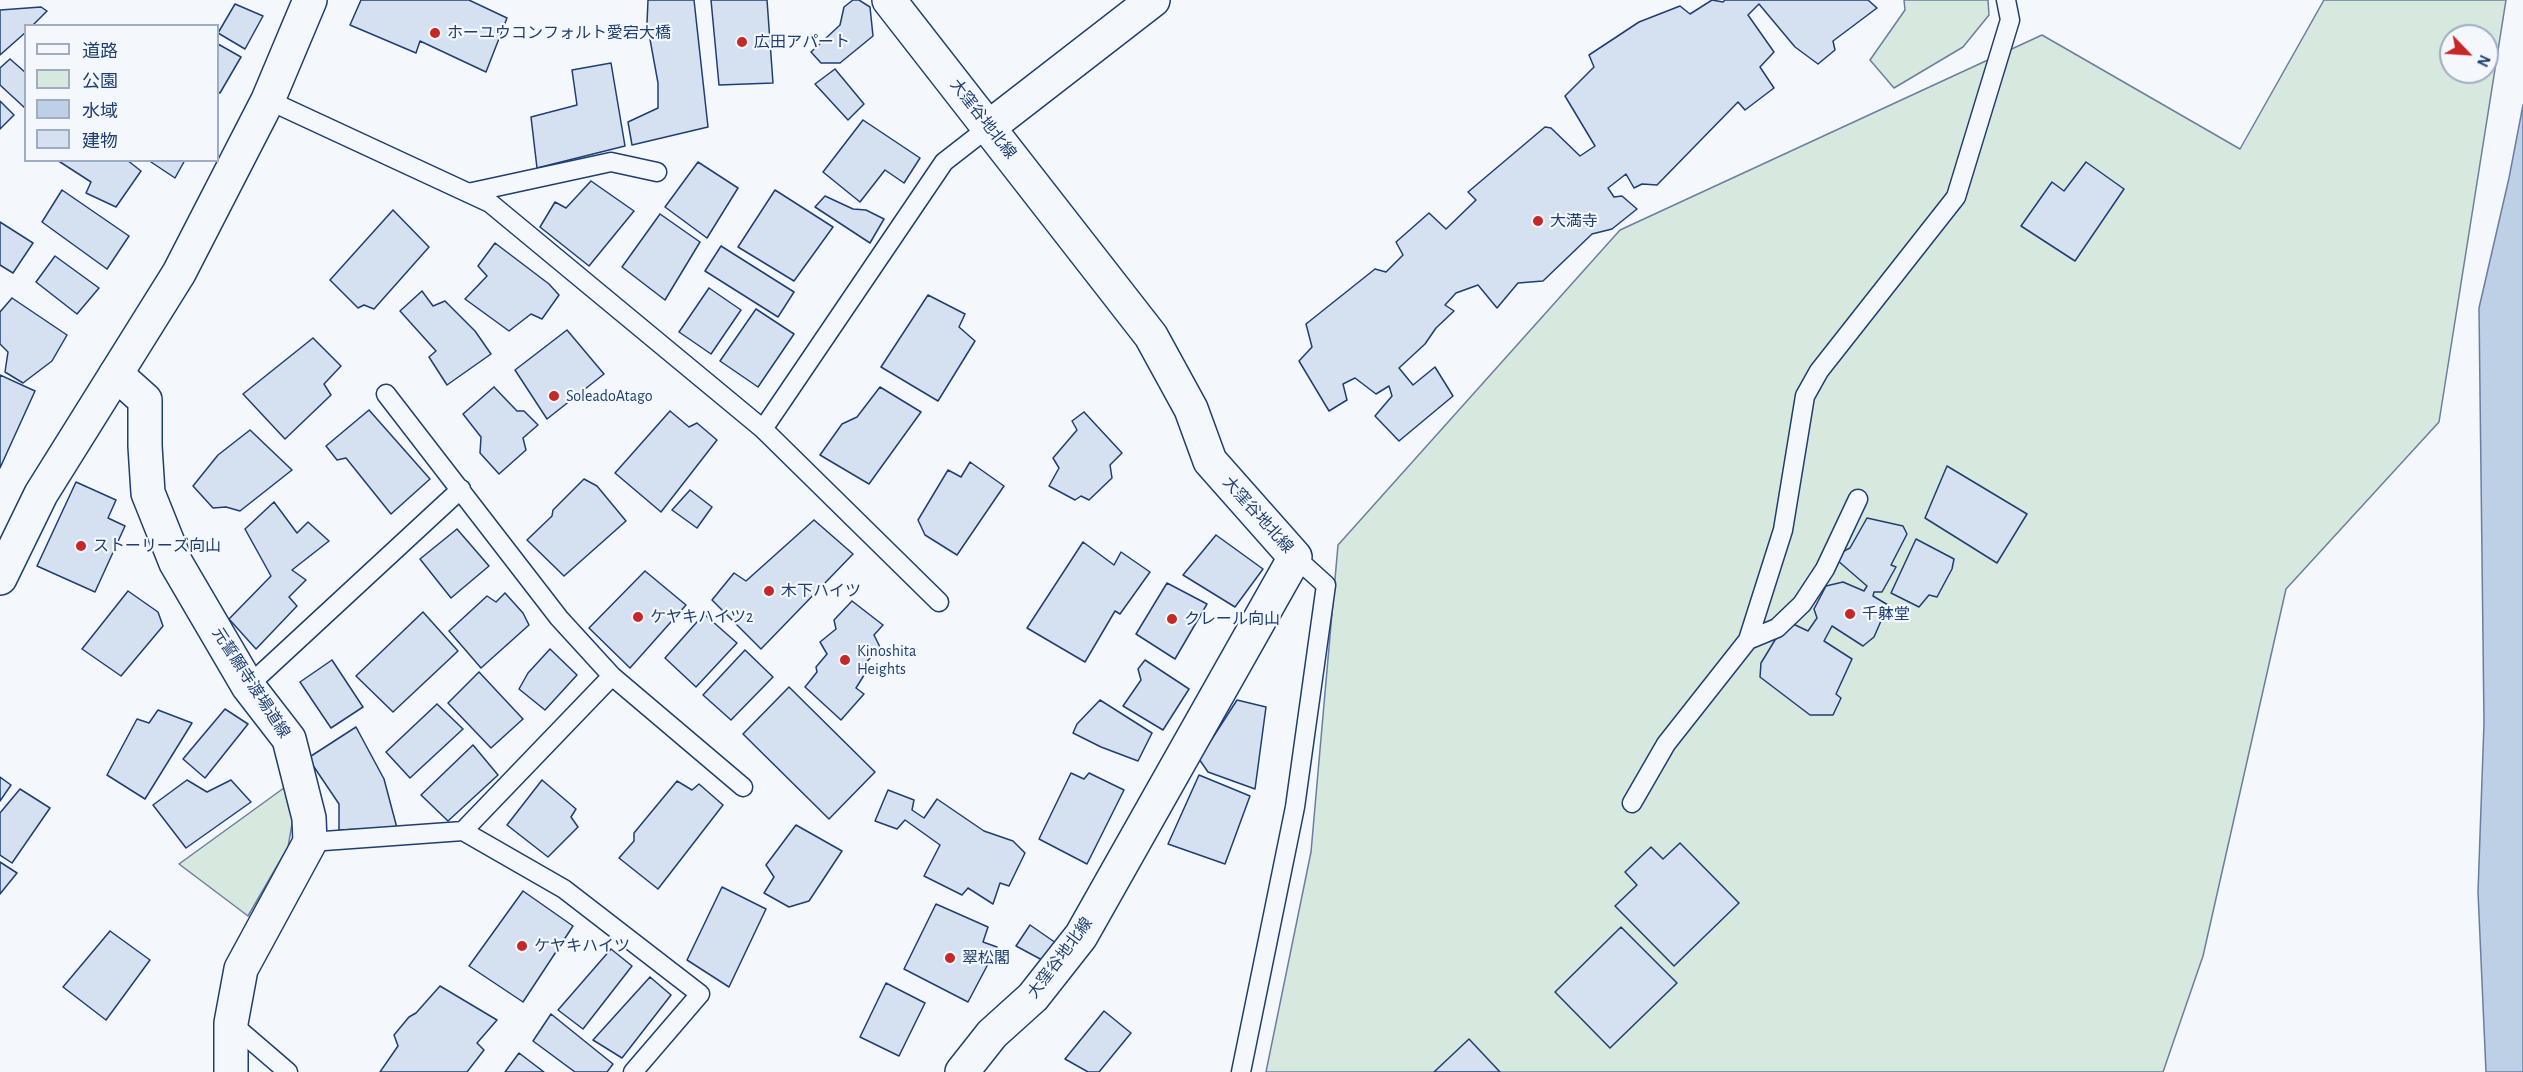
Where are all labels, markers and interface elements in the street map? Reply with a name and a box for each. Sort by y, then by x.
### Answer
place label: ホーユウコンフォルト愛宕大橋 [447,23,671,43]
legend [24,24,219,162]
north arrow [2439,24,2499,84]
marker: ホーユウコンフォルト愛宕大橋 [428,26,442,40]
place label: 広田アパート [754,32,850,52]
marker: 広田アパート [735,35,749,49]
text: 道路 [82,43,118,61]
text: N [2474,52,2493,69]
text: 公園 [82,73,118,91]
street label: 大窪谷地北線 [946,75,1020,163]
text: 水域 [82,103,118,121]
text: 建物 [82,133,118,151]
place label: 大満寺 [1550,211,1598,231]
marker: 大満寺 [1531,214,1545,228]
place label: SoleadoAtago [566,386,653,406]
marker: SoleadoAtago [547,389,561,403]
street label: 大窪谷地北線 [1219,473,1297,557]
place label: ストーリーズ向山 [93,536,221,556]
marker: ストーリーズ向山 [74,539,88,553]
place label: 木下ハイツ [781,581,861,601]
marker: 木下ハイツ [762,584,776,598]
place label: 千躰堂 [1862,604,1910,624]
place label: ケヤキハイツ2 [650,607,753,627]
marker: 千躰堂 [1843,607,1857,621]
place label: クレール向山 [1184,609,1280,629]
marker: ケヤキハイツ2 [631,610,645,624]
marker: クレール向山 [1165,612,1179,626]
street label: 元誓願寺渡場道線 [208,624,294,742]
place label: Kinoshita Heights [857,641,916,679]
marker: Kinoshita Heights [838,653,852,667]
street label: 大窪谷地北線 [1023,914,1097,1002]
place label: ケヤキハイツ [534,936,630,956]
marker: ケヤキハイツ [515,939,529,953]
place label: 翠松閣 [962,948,1010,968]
marker: 翠松閣 [943,951,957,965]

